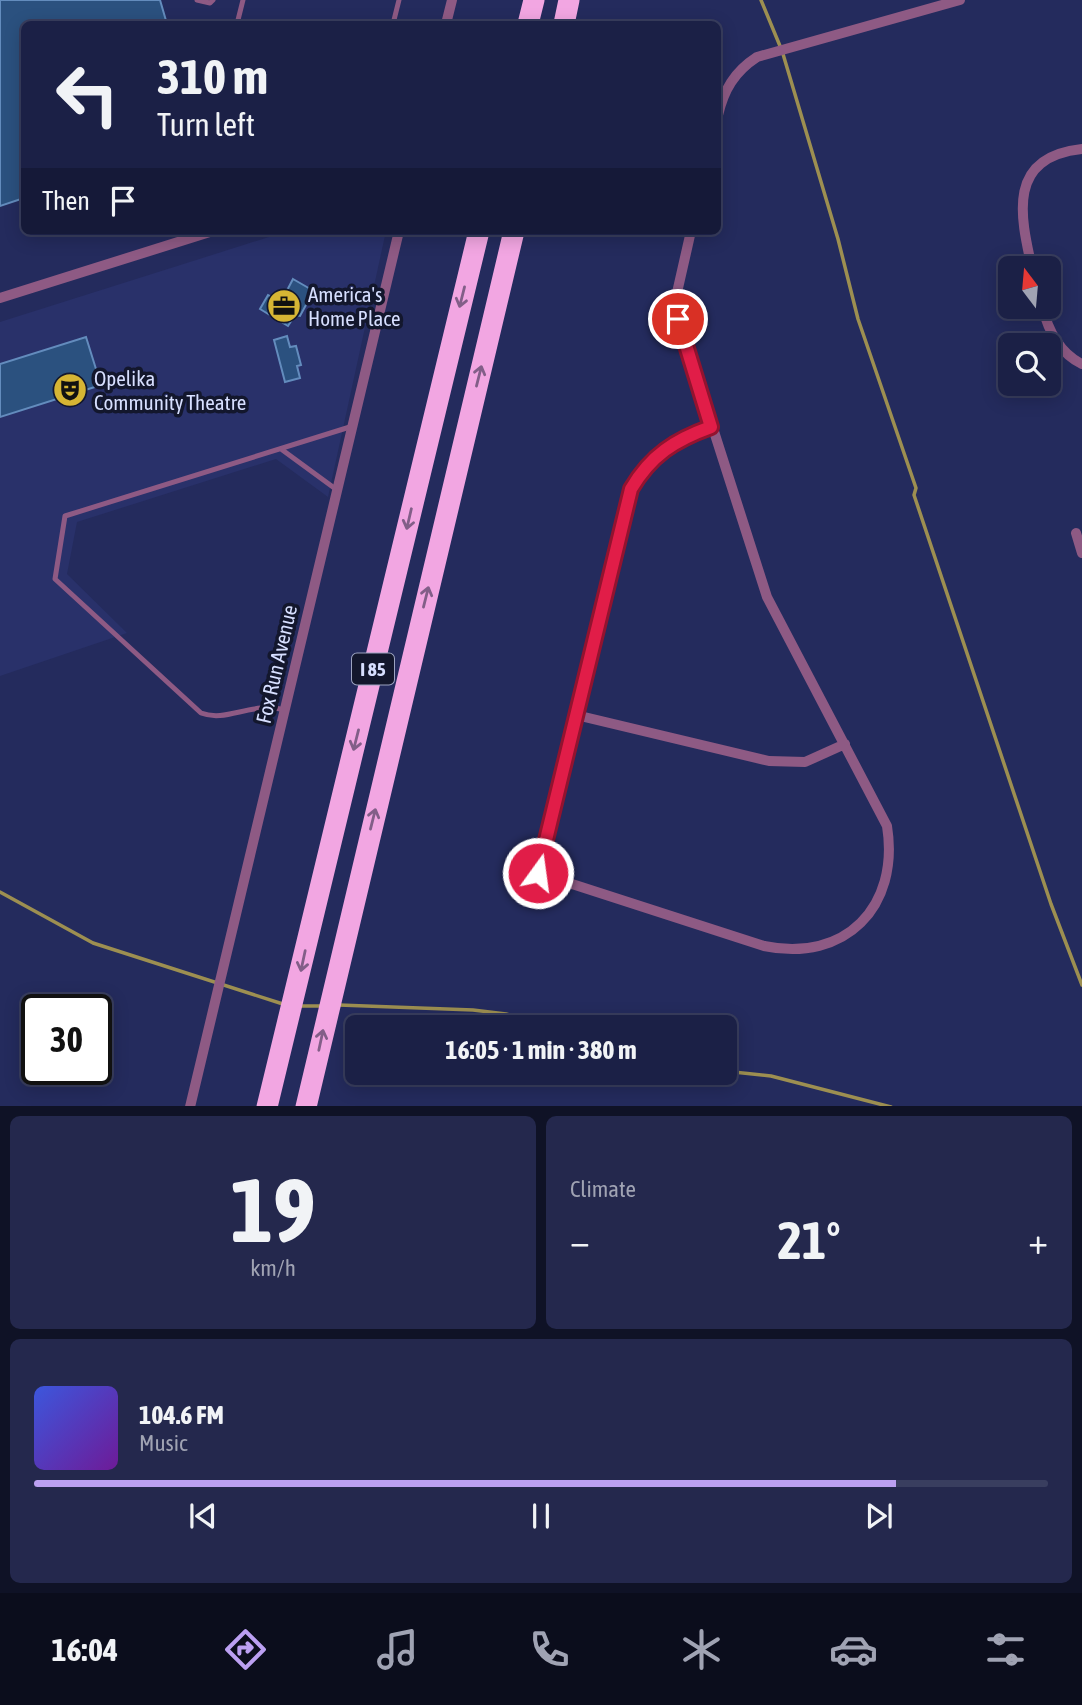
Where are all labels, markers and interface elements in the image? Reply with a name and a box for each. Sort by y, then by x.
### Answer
text: 310 m [157,48,268,104]
icon: left [42,49,133,140]
text: Turn left [157,106,255,143]
icon: arrive [104,182,142,220]
text: Then [42,186,90,216]
north arrow [998,256,1060,318]
map controls [998,256,1061,396]
place label: America's Home Place [308,282,401,330]
one-way arrow [455,285,468,308]
office icon: America's Home Place [265,287,303,325]
pin [648,289,708,349]
icon: arrive [659,300,697,338]
button: search [998,333,1061,396]
one-way arrow [473,365,486,388]
place label: Opelika Community Theatre [94,366,246,414]
theatre icon: Opelika Community Theatre [51,371,89,409]
one-way arrow [402,507,415,529]
one-way arrow [420,586,433,609]
street label: Fox Run Avenue [251,602,301,726]
road number: I 85 [352,654,394,684]
one-way arrow [349,728,362,751]
one-way arrow [367,808,380,830]
position arrow [501,836,575,910]
one-way arrow [296,949,309,972]
speed limit sign: 30 [21,994,112,1085]
one-way arrow [315,1029,328,1052]
text: 16:05 · 1 min · 380 m [445,1035,637,1065]
text: 19 [230,1157,316,1261]
text: Climate [570,1176,636,1202]
text: 21° [777,1210,841,1270]
text: − [570,1219,590,1262]
text: + [1028,1219,1048,1262]
text: km/h [250,1255,296,1281]
text: 104.6 FM [139,1400,224,1430]
text: Music [139,1430,187,1456]
icon: previous [184,1497,222,1535]
icon: pause [522,1497,560,1535]
icon: next [860,1497,898,1535]
icon: directions [221,1625,270,1674]
icon: music [373,1625,422,1674]
icon: phone [525,1625,574,1674]
icon: climate [677,1625,726,1674]
icon: car [829,1625,878,1674]
icon: filters [981,1625,1030,1674]
text: 16:04 [52,1631,118,1668]

